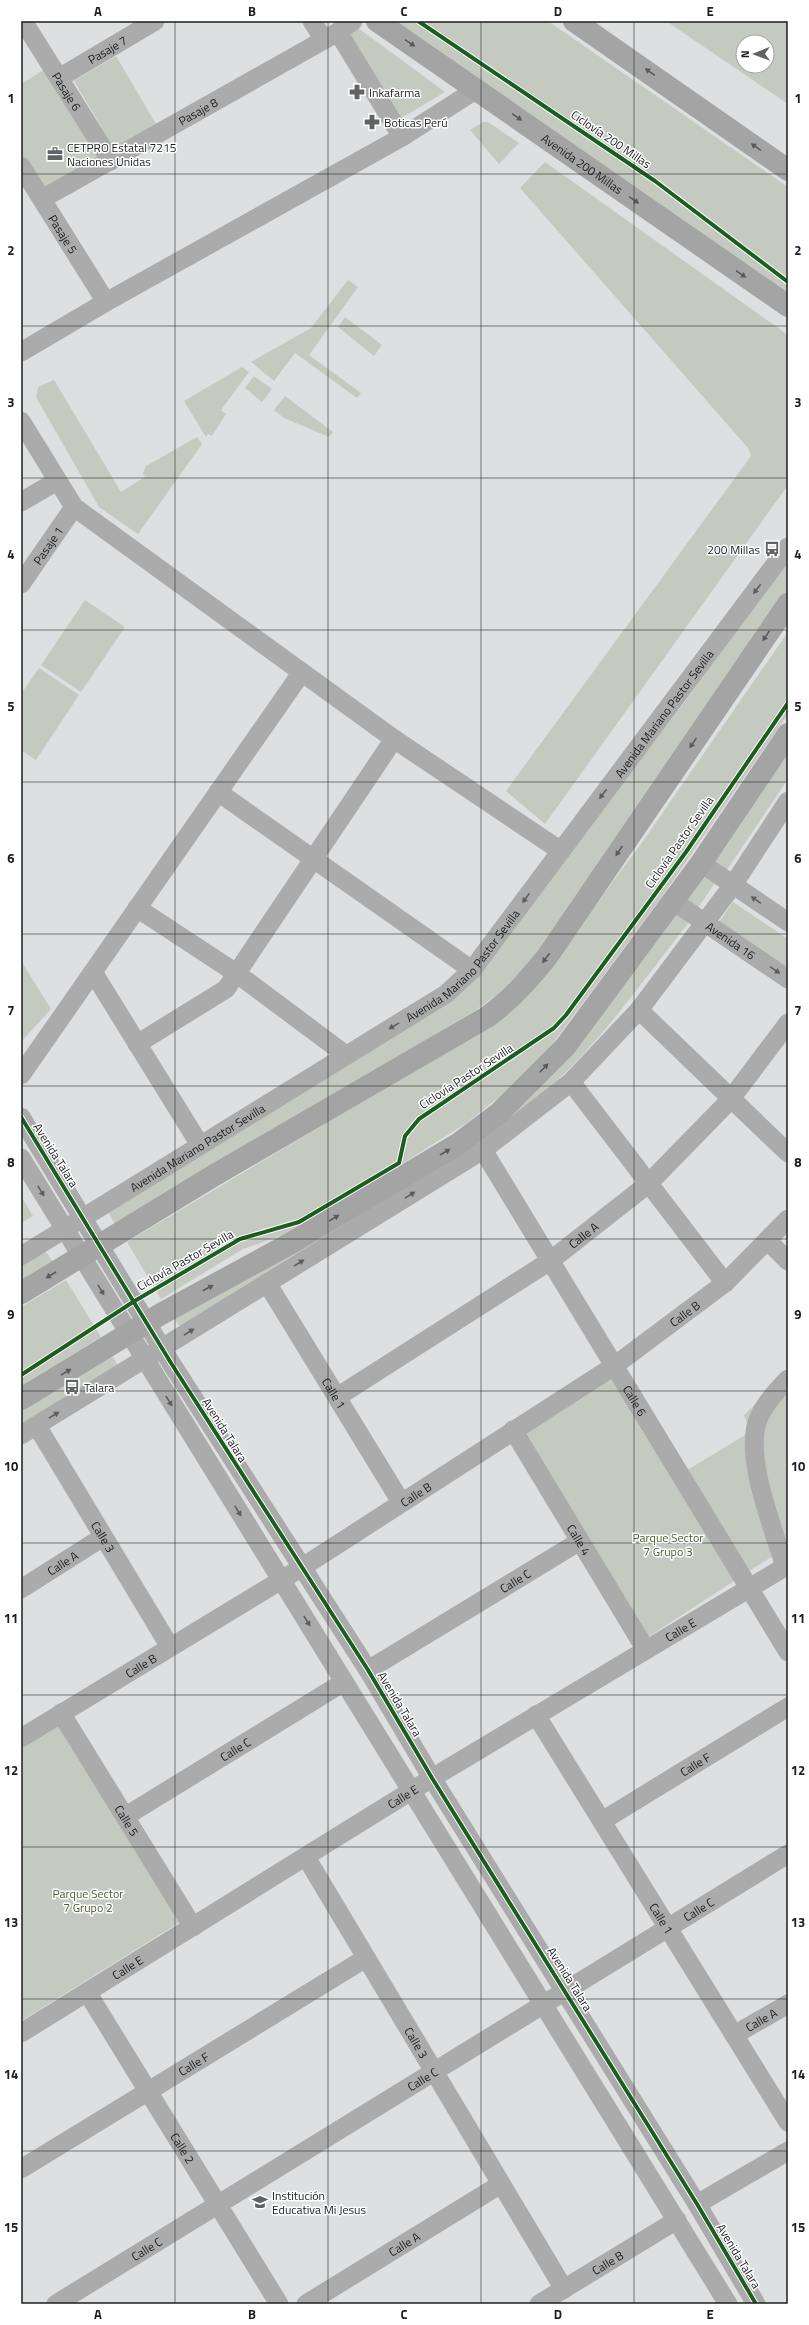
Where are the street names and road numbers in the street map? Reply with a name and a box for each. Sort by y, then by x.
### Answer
street label: Pasaje 7 [84,30,130,68]
street label: Pasaje 6 [48,68,87,115]
street label: Pasaje 8 [175,92,221,130]
street label: Ciclovía 200 Millas [567,105,655,173]
street label: Avenida 200 Millas [538,128,627,199]
street label: Pasaje 5 [44,211,83,257]
street label: Pasaje 1 [28,522,68,568]
street label: Avenida Mariano Pastor Sevilla [610,645,718,781]
street label: Ciclovía Pastor Sevilla [640,792,718,892]
street label: Avenida Mariano Pastor Sevilla [402,905,524,1026]
street label: Avenida 16 [702,917,760,964]
street label: Ciclovía Pastor Sevilla [415,1038,517,1114]
street label: Avenida Mariano Pastor Sevilla [126,1098,268,1196]
street label: Avenida Talara [29,1119,83,1191]
street label: Calle A [564,1217,602,1253]
street label: Ciclovía Pastor Sevilla [133,1225,237,1295]
street label: Calle B [665,1296,704,1331]
street label: Calle 1 [317,1374,351,1412]
street label: Calle 6 [618,1381,652,1420]
street label: Avenida Talara [198,1394,252,1466]
street label: Calle B [396,1477,435,1511]
street label: Calle 3 [87,1517,120,1556]
street label: Calle 4 [562,1520,596,1559]
street label: Calle A [43,1546,82,1580]
street label: Calle C [496,1564,535,1597]
street label: Calle E [661,1613,700,1646]
street label: Calle B [121,1648,160,1682]
street label: Avenida Talara [373,1668,427,1740]
street label: Calle C [216,1732,255,1766]
street label: Calle F [676,1747,714,1781]
street label: Calle E [383,1779,422,1813]
street label: Calle 5 [110,1801,144,1840]
street label: Calle C [679,1892,718,1926]
street label: Calle 1 [645,1899,679,1937]
street label: Avenida Talara [543,1943,597,2015]
street label: Calle E [108,1950,147,1984]
street label: Calle A [741,2003,780,2036]
street label: Calle 3 [400,2023,434,2062]
street label: Calle F [174,2047,212,2080]
street label: Calle C [403,2062,442,2096]
street label: Calle 2 [166,2129,200,2167]
street label: Avenida Talara [712,2220,766,2292]
street label: Calle A [384,2227,423,2261]
street label: Calle C [127,2231,166,2265]
street label: Calle B [588,2245,627,2279]

